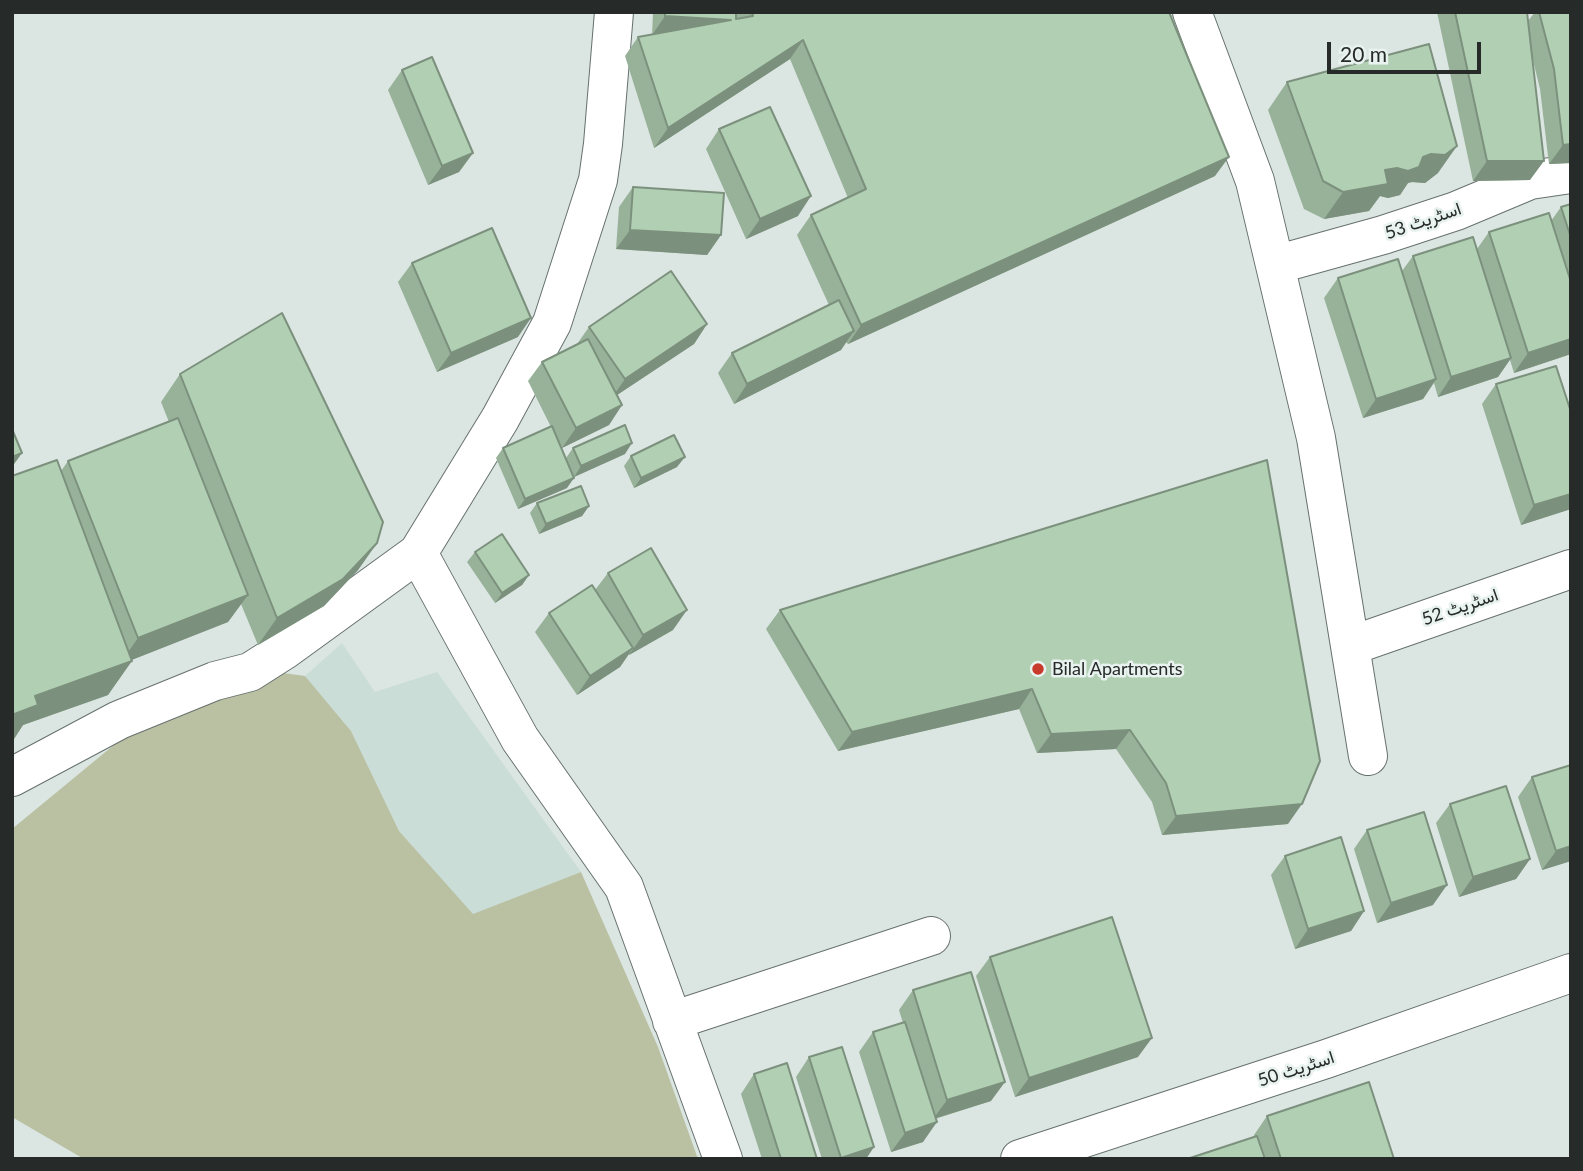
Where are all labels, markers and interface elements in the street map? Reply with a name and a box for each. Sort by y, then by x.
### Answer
scale bar [1331,28,1485,72]
text: 20 m [1340,41,1387,66]
street label: اسٹریٹ 53 [1382,198,1464,244]
street label: اسٹریٹ 52 [1419,584,1501,630]
place label: Bilal Apartments [1052,658,1182,680]
marker: Bilal Apartments [1030,661,1046,677]
street label: اسٹریٹ 50 [1255,1046,1337,1092]

